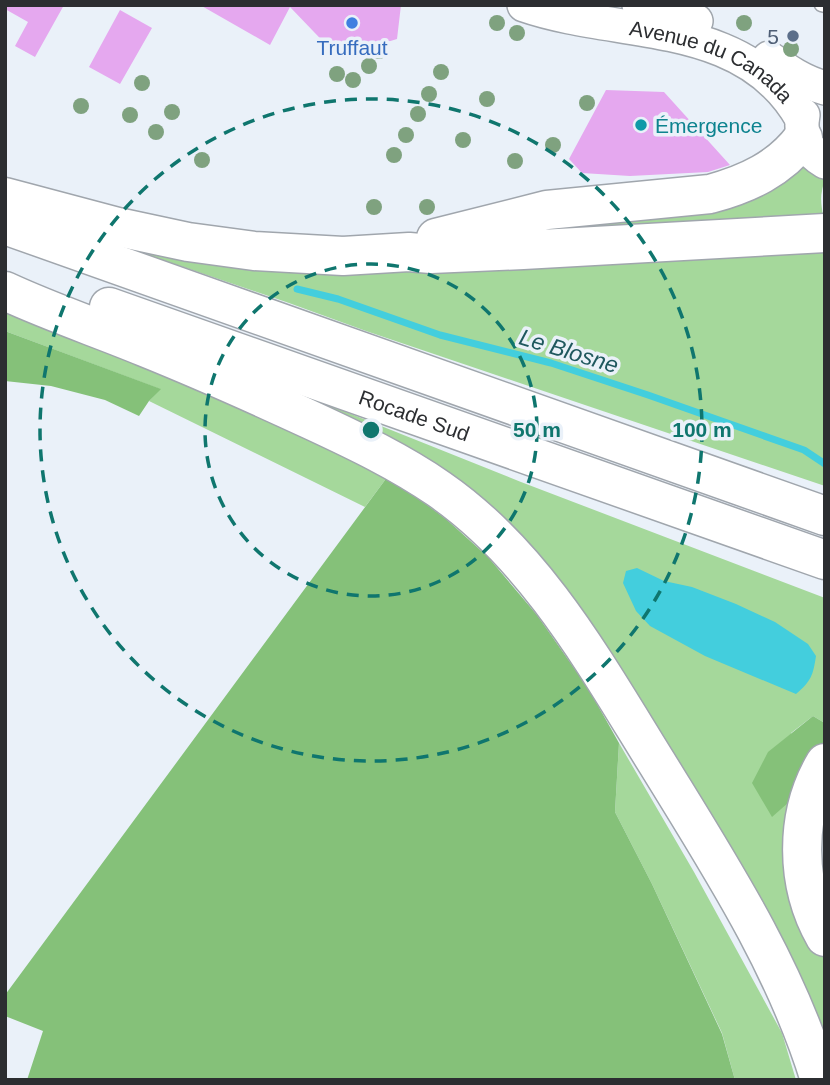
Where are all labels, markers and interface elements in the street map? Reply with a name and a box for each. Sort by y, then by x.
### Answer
marker: Truffaut [344,15,360,31]
street label: Avenue du Canada [628,16,798,107]
place label: 5 [767,25,779,48]
marker: 5 [785,28,801,44]
place label: Truffaut [316,36,388,59]
place label: Émergence [655,114,762,137]
marker: Émergence [633,117,649,133]
water label: Le Blosne [516,324,622,378]
street label: Rocade Sud [356,385,473,445]
centre of rings [359,418,383,442]
text: 50 m [513,418,561,441]
text: 100 m [672,418,732,441]

